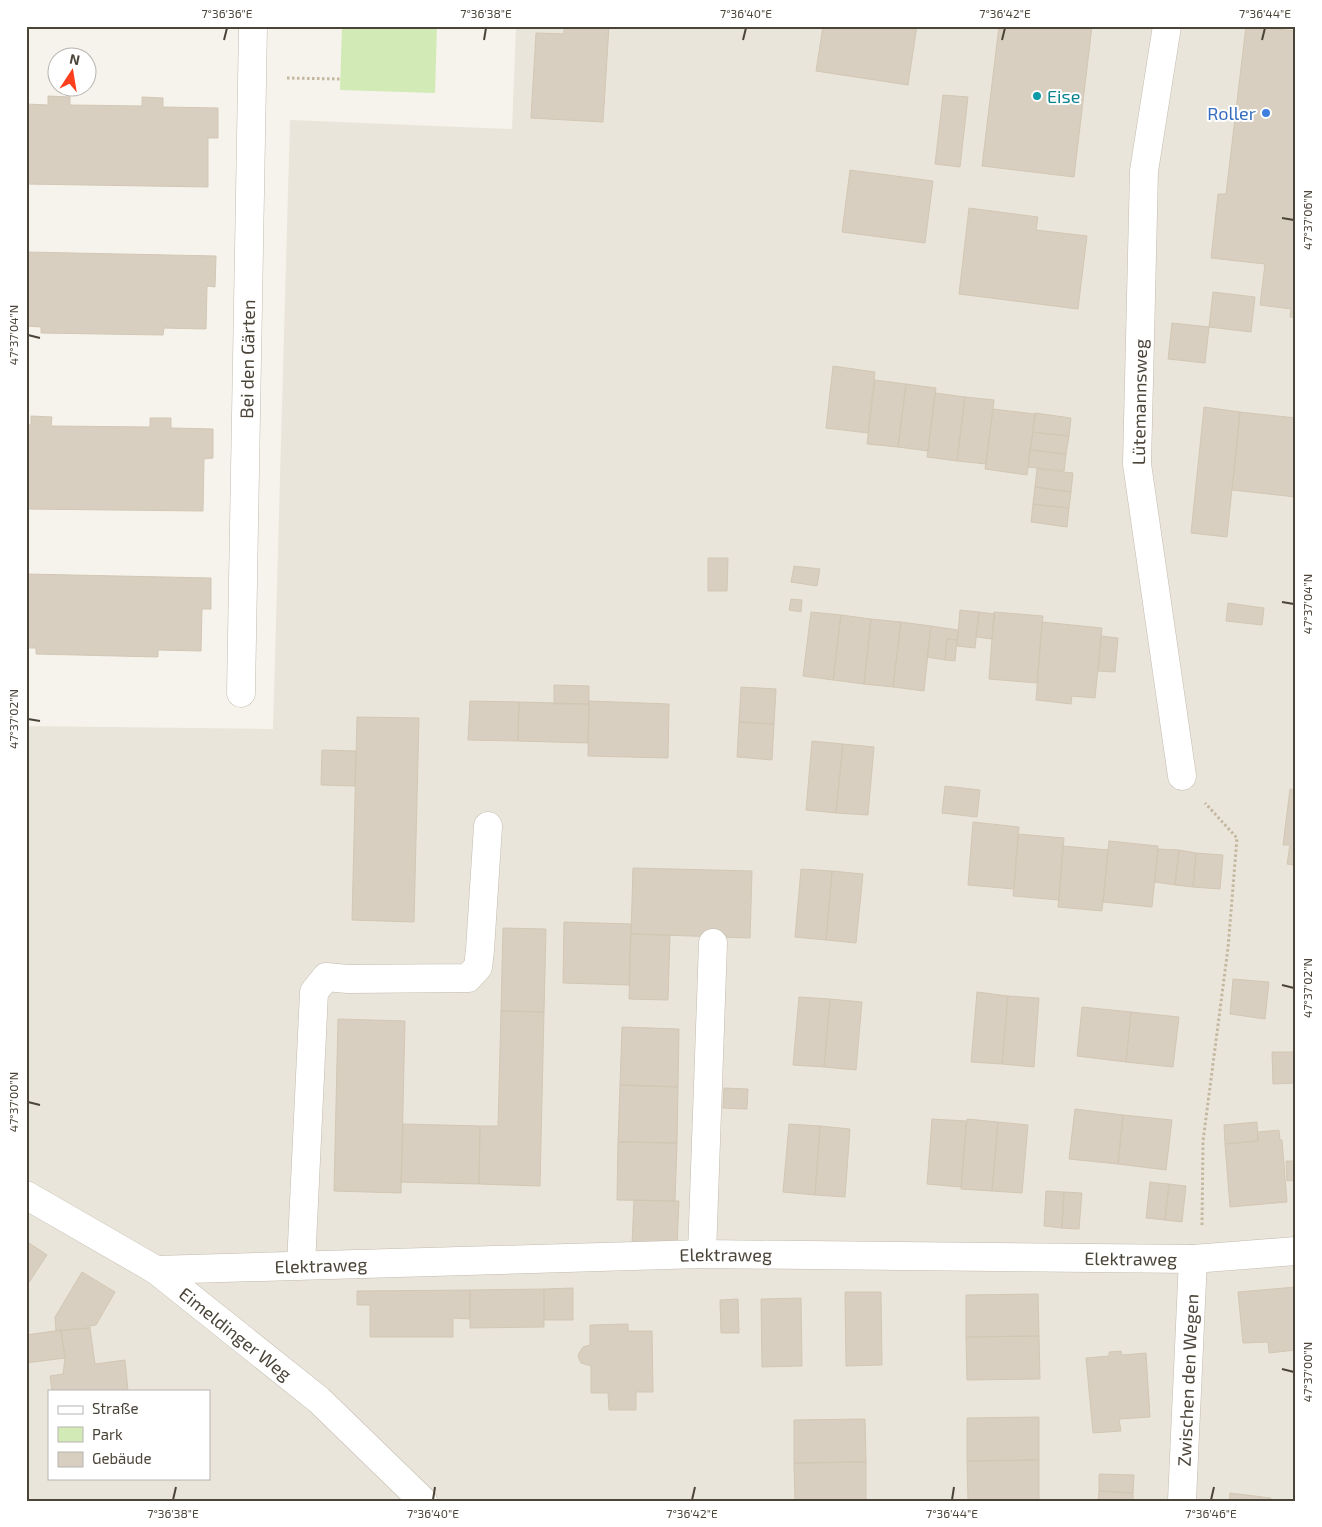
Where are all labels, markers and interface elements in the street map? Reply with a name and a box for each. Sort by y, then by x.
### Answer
text: 7°36'36"E [201,6,253,20]
text: 7°36'38"E [460,6,512,20]
text: 7°36'40"E [720,6,772,20]
text: 7°36'42"E [979,6,1031,20]
text: 7°36'44"E [1239,6,1291,20]
north arrow [48,48,98,98]
text: N [68,49,82,68]
place label: Eise [1047,85,1080,107]
marker: Eise [1031,90,1043,102]
place label: Roller [1207,102,1256,124]
marker: Roller [1260,107,1272,119]
text: 47°37'06"N [1300,190,1314,250]
street label: Bei den Gärten [235,299,259,419]
text: 47°37'04"N [6,305,20,365]
street label: Lütemannsweg [1127,339,1151,465]
text: 47°37'04"N [1300,574,1314,634]
text: 47°37'02"N [6,689,20,749]
text: 47°37'02"N [1300,958,1314,1018]
text: 47°37'00"N [6,1072,20,1132]
street label: Elektraweg [679,1243,772,1266]
street label: Elektraweg [1084,1247,1177,1270]
street label: Elektraweg [274,1253,368,1278]
street label: Eimeldinger Weg [175,1282,296,1385]
street label: Zwischen den Wegen [1173,1293,1202,1467]
text: 47°37'00"N [1300,1342,1314,1402]
legend [48,1390,210,1480]
text: Straße [92,1399,138,1417]
text: Park [92,1425,123,1443]
text: Gebäude [92,1449,151,1467]
text: 7°36'38"E [147,1506,199,1520]
text: 7°36'40"E [407,1506,459,1520]
text: 7°36'42"E [666,1506,718,1520]
text: 7°36'44"E [926,1506,978,1520]
text: 7°36'46"E [1185,1506,1237,1520]

